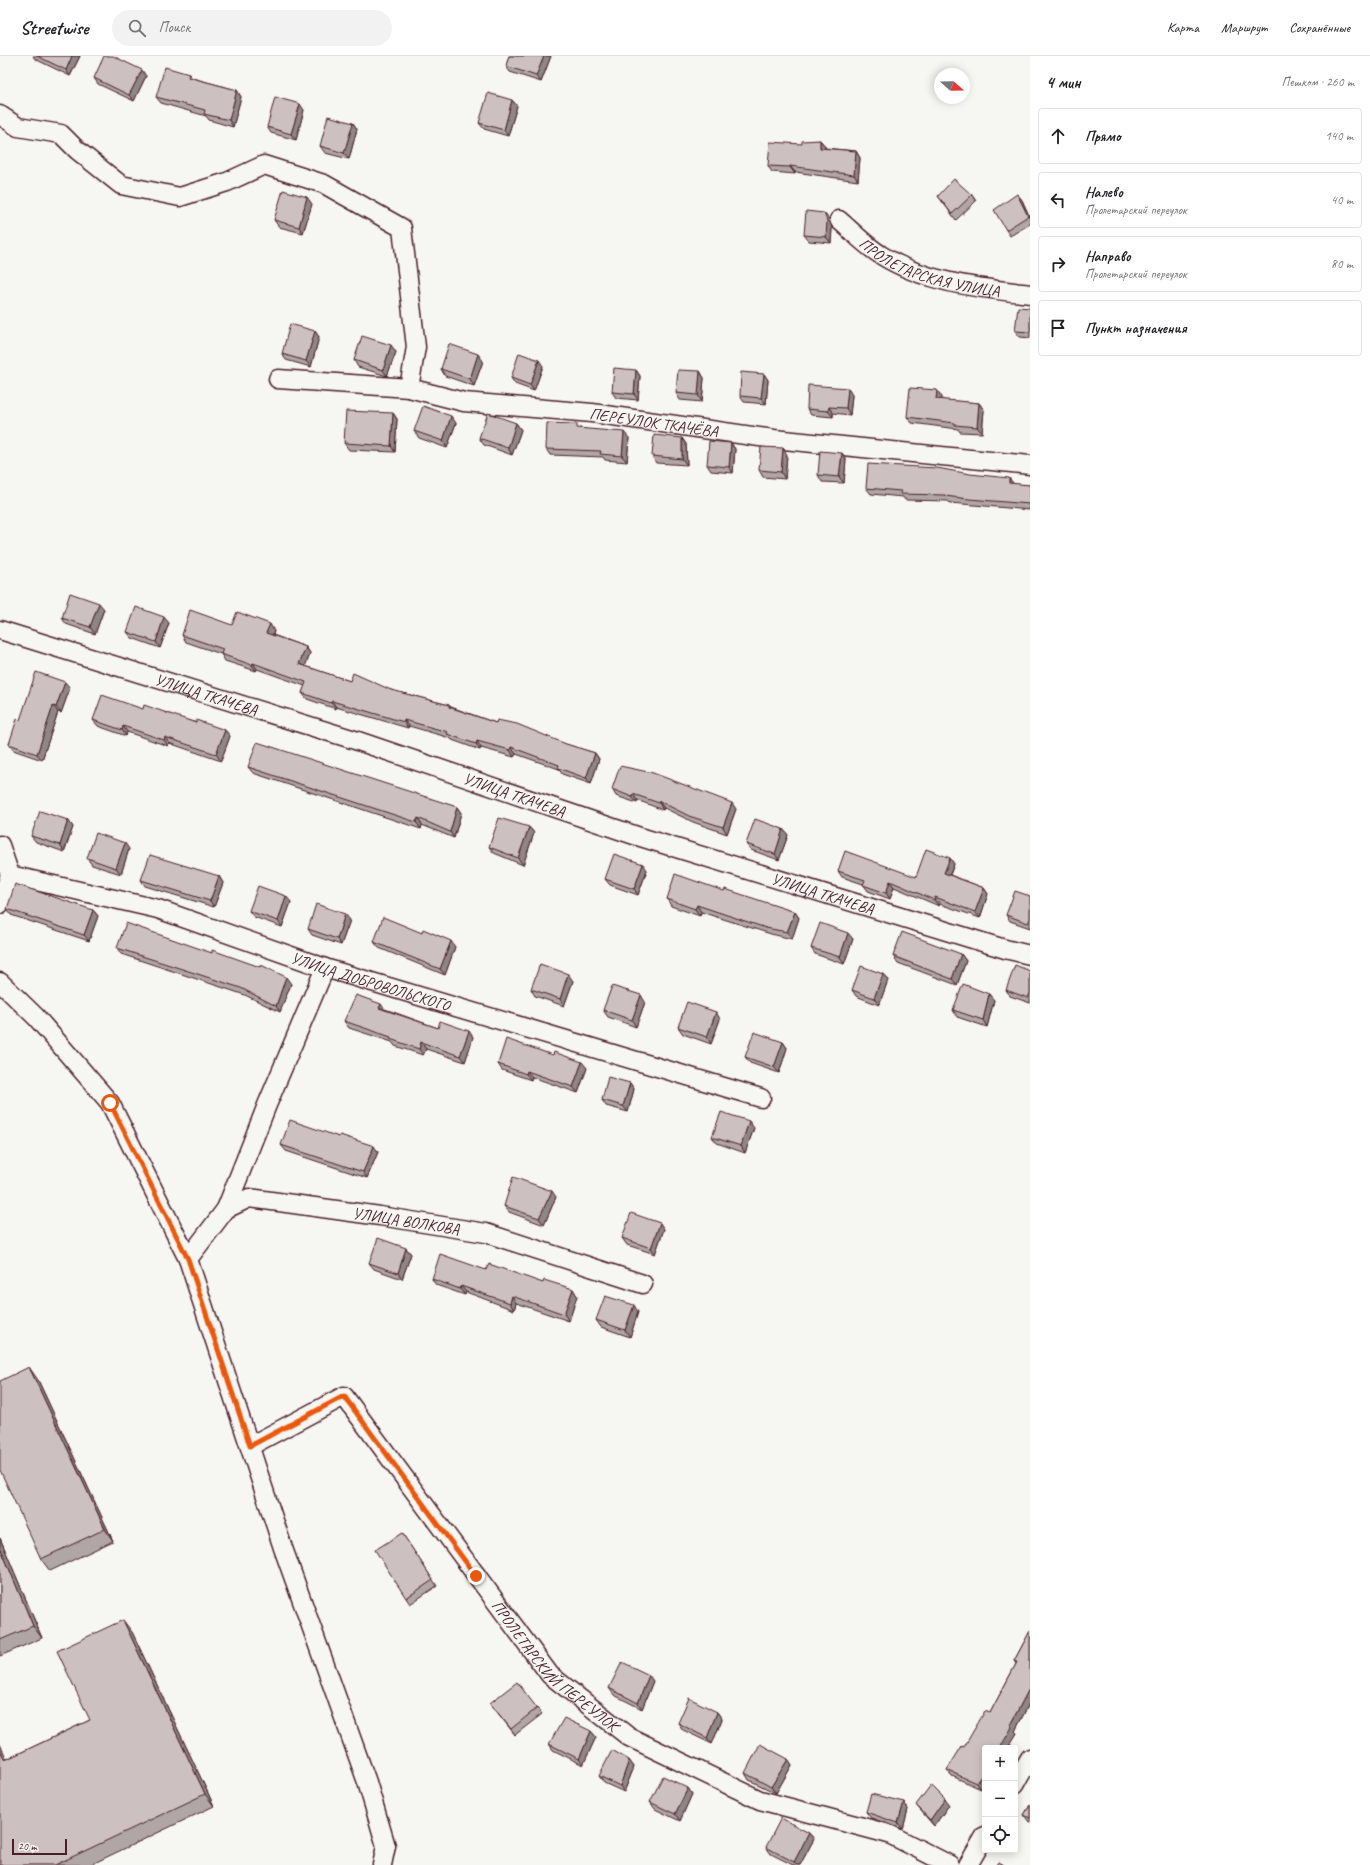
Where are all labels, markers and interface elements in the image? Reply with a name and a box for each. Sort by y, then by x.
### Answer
search box [112,10,392,46]
text: Streetwise [20,16,88,40]
icon: search [126,17,148,39]
text: Поиск [158,18,190,37]
text: Карта [1167,19,1199,36]
text: Маршрут [1221,19,1267,36]
text: Сохранённые [1289,19,1350,36]
north arrow [934,68,970,104]
text: 4 мин [1046,72,1081,93]
text: Пешком · 260 m [1281,74,1354,90]
icon: ahead [1047,125,1069,147]
text: Прямо [1085,127,1121,146]
text: 140 m [1325,128,1353,144]
text: Налево [1085,183,1123,202]
icon: left [1047,189,1069,211]
text: 40 m [1331,192,1353,208]
text: Пролетарский переулок [1085,202,1186,218]
street label: ПРОЛЕТАРСКАЯ УЛИЦА [855,234,1002,301]
text: Направо [1085,247,1131,266]
icon: right [1047,253,1069,275]
text: 80 m [1331,256,1353,272]
text: Пролетарский переулок [1085,266,1186,282]
icon: arrive [1047,317,1069,339]
text: Пункт назначения [1085,319,1187,338]
street label: ПЕРЕУЛОК ТКАЧЁВА [588,404,720,442]
street label: УЛИЦА ТКАЧЕВА [152,670,261,720]
street label: УЛИЦА ТКАЧЕВА [460,769,569,822]
street label: УЛИЦА ТКАЧЕВА [769,869,877,920]
street label: УЛИЦА ДОБРОВОЛЬСКОГО [288,948,454,1016]
route start [101,1094,119,1112]
street label: УЛИЦА ВОЛКОВА [351,1203,462,1240]
route end [467,1567,485,1585]
street label: ПРОЛЕТАРСКИЙ ПЕРЕУЛОК [487,1596,624,1738]
map controls [982,1745,1018,1853]
button: + [982,1745,1018,1781]
button: − [982,1781,1018,1817]
button: locate [982,1817,1018,1853]
scale bar [12,1837,67,1856]
text: 20 m [18,1839,37,1853]

